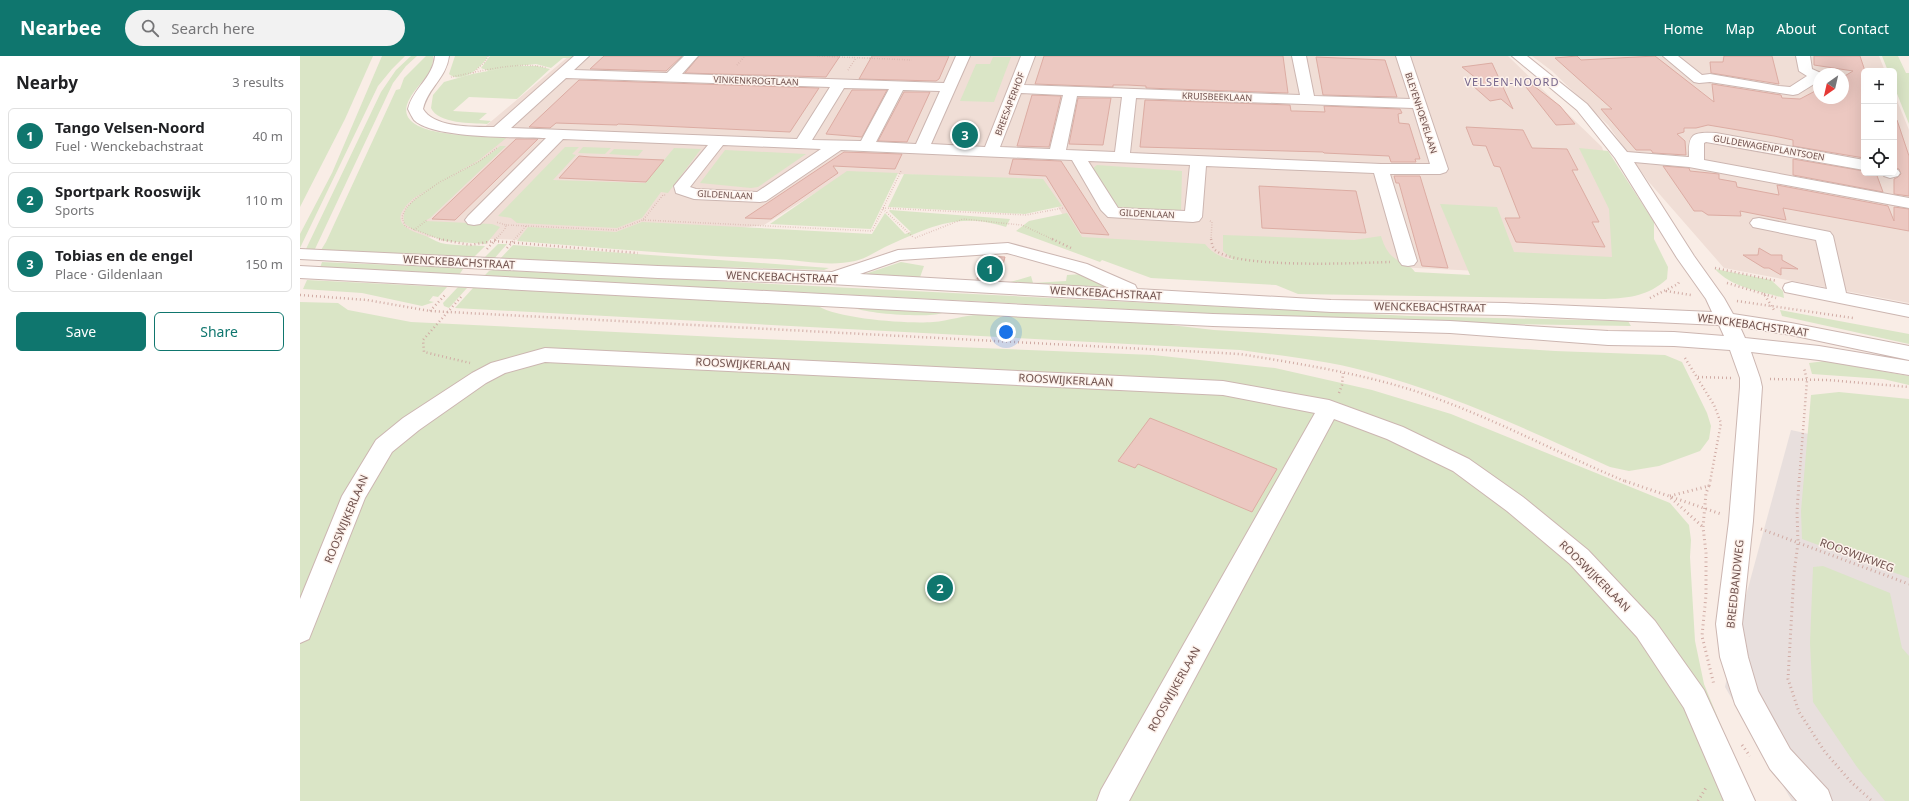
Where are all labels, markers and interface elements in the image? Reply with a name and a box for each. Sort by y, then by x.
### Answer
search box [125,10,405,46]
text: Nearbee [20,15,101,41]
icon: search [139,17,161,39]
text: Search here [171,18,255,38]
text: Home [1664,19,1703,38]
text: Map [1725,19,1755,38]
text: About [1777,19,1816,38]
text: Contact [1838,19,1889,38]
north arrow [1813,68,1849,104]
map controls [1861,68,1897,176]
button: + [1861,68,1897,104]
street label: BREESAPERHOF [992,70,1028,137]
text: Nearby [16,71,78,94]
street label: BLEYENHOEVELAAN [1402,71,1441,155]
text: 3 results [232,73,284,91]
street label: VINKENKROGTLAAN [713,73,799,88]
district label: VELSEN-NOORD [1465,74,1559,89]
street label: KRUISBEEKLAAN [1182,89,1252,104]
button: − [1861,104,1897,140]
text: Tango Velsen-Noord [55,117,205,137]
pin: 3 [952,120,978,150]
text: 1 [26,127,34,145]
text: 40 m [253,127,283,145]
street label: GULDEWAGENPLANTSOEN [1712,131,1826,164]
text: Fuel · Wenckebachstraat [55,137,203,155]
button: locate [1861,140,1897,176]
text: Sportpark Rooswijk [55,181,201,201]
street label: GILDENLAAN [697,187,753,202]
text: 2 [26,191,34,209]
text: 110 m [245,191,283,209]
text: Sports [55,201,94,219]
street label: GILDENLAAN [1119,206,1175,221]
text: Tobias en de engel [55,245,193,265]
street label: WENCKEBACHSTRAAT [403,251,515,272]
pin: 1 [977,254,1003,284]
text: 3 [26,255,34,273]
text: 150 m [245,255,283,273]
text: Place · Gildenlaan [55,265,163,283]
street label: WENCKEBACHSTRAAT [726,267,838,286]
street label: WENCKEBACHSTRAAT [1050,282,1162,303]
street label: WENCKEBACHSTRAAT [1374,298,1486,315]
street label: WENCKEBACHSTRAAT [1697,309,1810,340]
button: Save [16,312,146,351]
button: Share [154,312,284,351]
your location [996,322,1016,342]
street label: ROOSWIJKERLAAN [695,354,791,373]
street label: ROOSWIJKERLAAN [1018,370,1114,389]
street label: ROOSWIJKERLAAN [320,472,371,565]
street label: ROOSWIJKWEG [1818,534,1896,575]
street label: ROOSWIJKERLAAN [1556,537,1634,615]
street label: BREEDBANDWEG [1722,539,1747,629]
pin: 2 [927,573,953,603]
street label: ROOSWIJKERLAAN [1144,644,1203,734]

